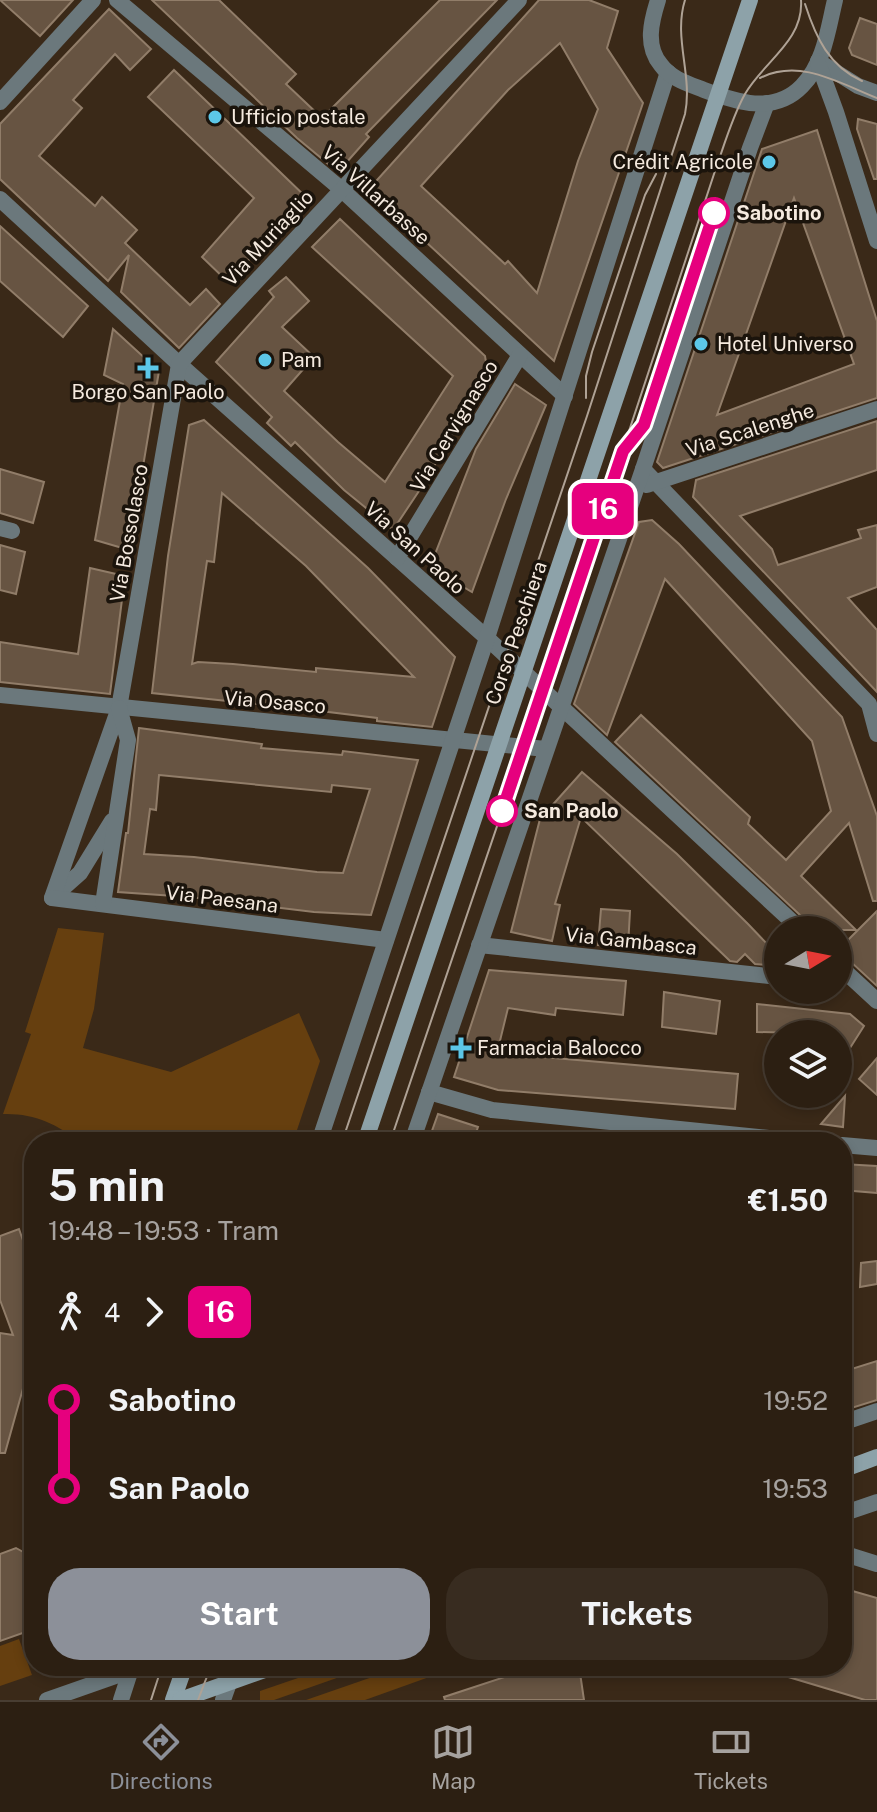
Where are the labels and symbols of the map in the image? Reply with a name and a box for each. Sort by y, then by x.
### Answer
place label: Ufficio postale [231,105,366,129]
marker: Ufficio postale [206,108,224,126]
street label: Via Villarbasse [317,140,435,250]
place label: Crédit Agricole [613,150,753,174]
marker: Crédit Agricole [760,153,778,171]
street label: Via Muriaglio [218,185,318,291]
marker: Sabotino [699,198,729,228]
place label: Sabotino [736,201,822,225]
place label: Hotel Universo [717,332,854,356]
marker: Hotel Universo [692,335,710,353]
place label: Pam [281,348,322,372]
marker: Pam [256,351,274,369]
street label: Via Cervignasco [405,356,503,496]
marker: Borgo San Paolo [139,359,157,377]
place label: Borgo San Paolo [71,380,225,404]
street label: Via Scalenghe [683,398,817,462]
street label: Via Bossolasco [105,462,153,604]
line badge: 16 [567,483,639,535]
street label: Via San Paolo [360,497,470,599]
street label: Corso Peschiera [480,558,552,708]
street label: Via Osasco [223,686,327,718]
marker: San Paolo [487,796,517,826]
place label: San Paolo [524,799,619,823]
street label: Via Paesana [164,880,280,918]
north arrow [764,916,852,1004]
street label: Via Gambasca [564,922,698,960]
place label: Farmacia Balocco [477,1036,642,1060]
marker: Farmacia Balocco [452,1039,470,1057]

